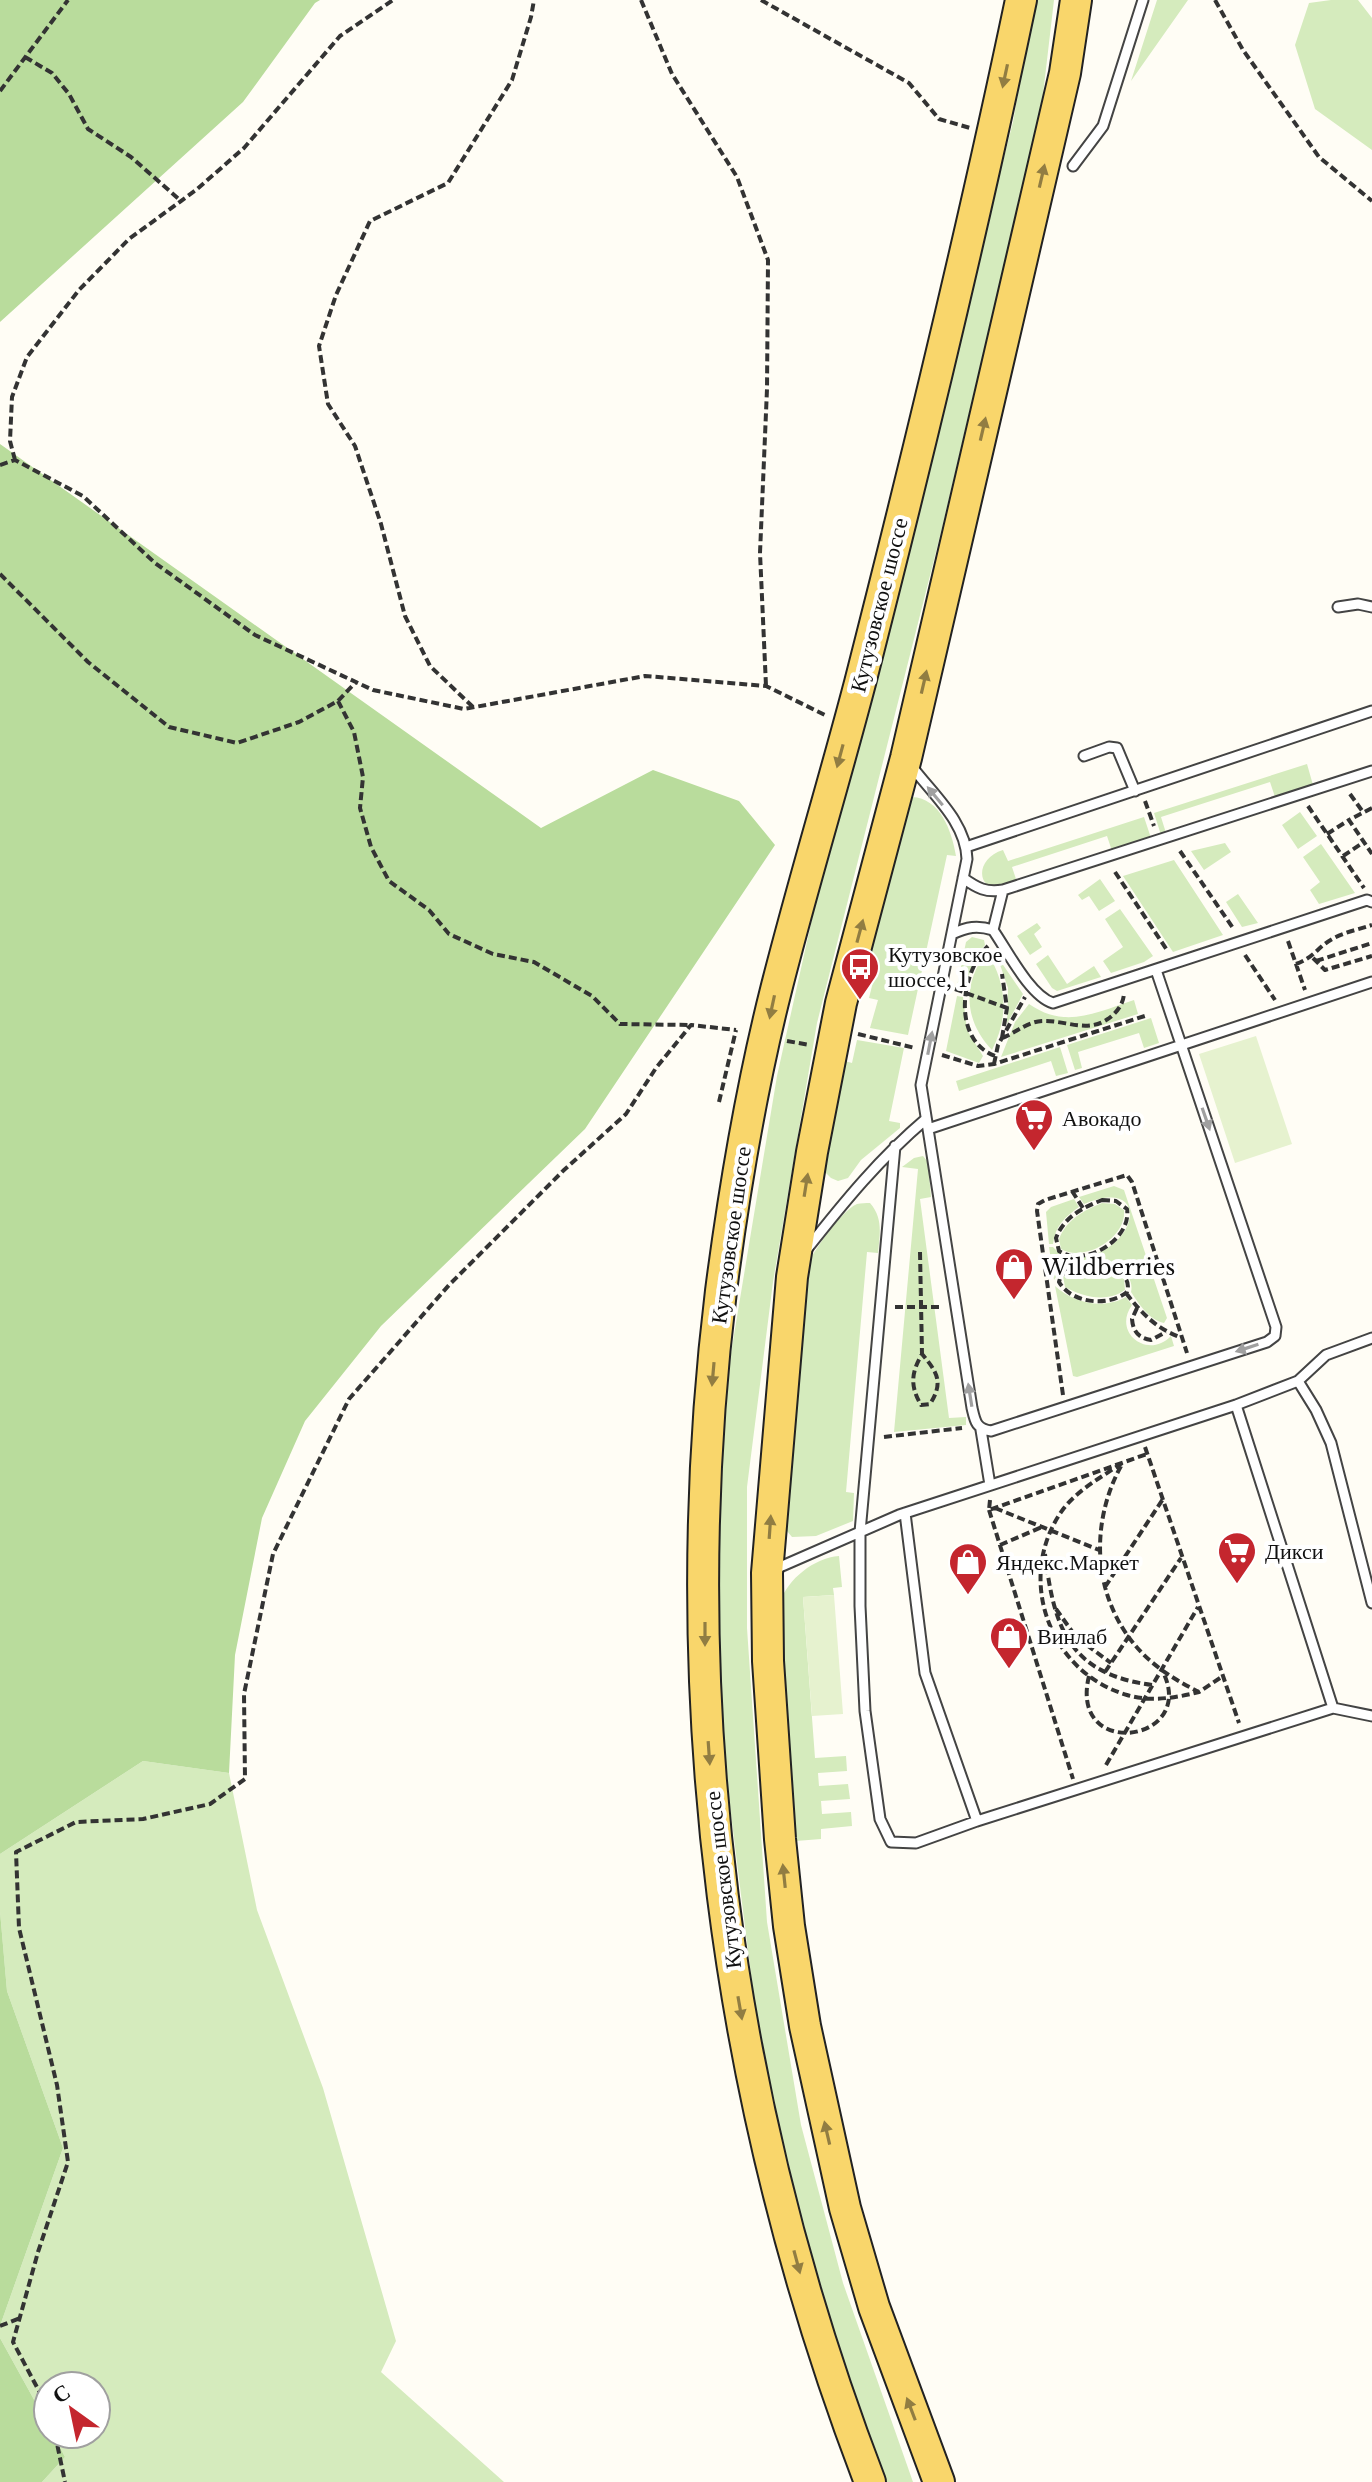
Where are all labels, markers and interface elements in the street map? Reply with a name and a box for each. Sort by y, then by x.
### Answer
one-way arrow [998,64,1011,89]
one-way arrow [1036,163,1048,188]
one-way arrow [977,417,990,442]
street label: Кутузовское шоссе [844,515,914,695]
one-way arrow [918,670,930,695]
one-way arrow [834,744,846,769]
one-way arrow [927,787,944,807]
one-way arrow [855,918,867,943]
place label: Кутузовское шоссе, 1 [888,941,1003,993]
bus stop icon: Кутузовское шоссе, 1 [839,946,881,1001]
one-way arrow [765,995,778,1020]
one-way arrow [924,1030,937,1055]
supermarket icon: Авокадо [1013,1097,1055,1152]
place label: Авокадо [1062,1105,1141,1132]
one-way arrow [1200,1107,1212,1131]
street label: Кутузовское шоссе [705,1145,757,1325]
one-way arrow [801,1172,813,1197]
shop icon: Wildberries [993,1246,1035,1301]
place label: Wildberries [1041,1254,1175,1281]
one-way arrow [1234,1343,1258,1355]
one-way arrow [706,1362,719,1387]
one-way arrow [963,1382,976,1407]
one-way arrow [764,1514,777,1539]
supermarket icon: Дикси [1216,1530,1258,1585]
place label: Дикси [1265,1538,1324,1565]
shop icon: Яндекс.Маркет [947,1541,989,1596]
place label: Яндекс.Маркет [996,1549,1139,1576]
shop icon: Винлаб [988,1615,1030,1670]
one-way arrow [698,1622,711,1647]
place label: Винлаб [1037,1623,1107,1650]
one-way arrow [703,1741,716,1766]
street label: Кутузовское шоссе [699,1790,747,1970]
one-way arrow [777,1863,790,1888]
one-way arrow [735,1996,747,2021]
one-way arrow [820,2120,833,2145]
one-way arrow [791,2250,804,2274]
north arrow [32,2370,112,2450]
text: С [47,2378,75,2409]
one-way arrow [904,2397,917,2421]

